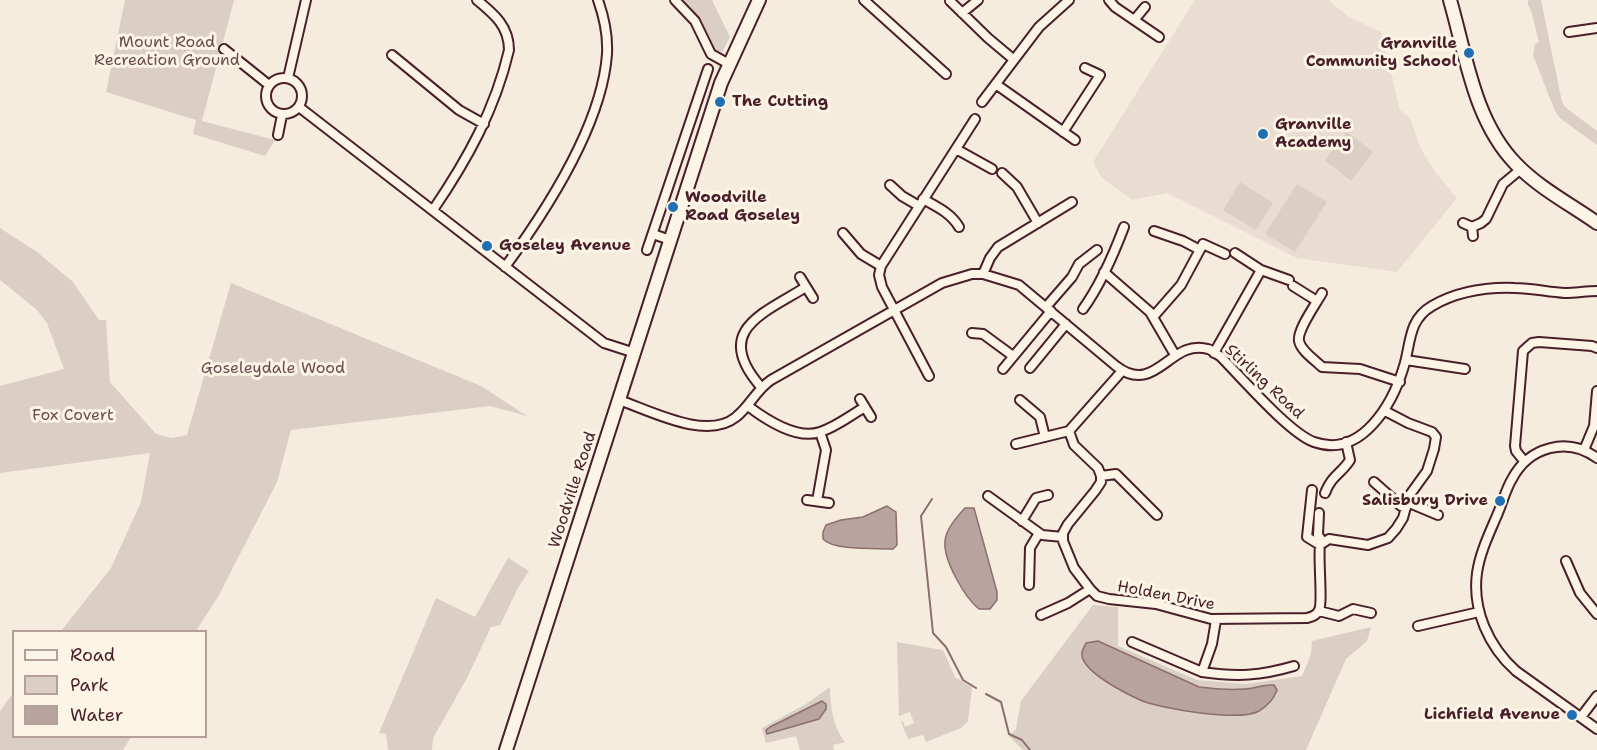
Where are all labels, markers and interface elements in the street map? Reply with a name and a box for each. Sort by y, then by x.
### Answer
park label: Mount Road Recreation Ground [94,33,240,71]
place label: Granville Community School [1306,34,1457,72]
marker: Granville Community School [1462,46,1476,60]
place label: The Cutting [732,92,828,112]
marker: The Cutting [713,95,727,109]
place label: Granville Academy [1275,115,1352,153]
marker: Granville Academy [1256,127,1270,141]
place label: Woodville Road Goseley [685,188,800,226]
marker: Woodville Road Goseley [666,200,680,214]
place label: Goseley Avenue [499,236,631,256]
marker: Goseley Avenue [480,239,494,253]
street label: Stirling Road [1221,341,1307,423]
park label: Goseleydale Wood [201,359,345,379]
park label: Fox Covert [32,406,114,426]
street label: Woodville Road [545,429,601,551]
place label: Salisbury Drive [1362,491,1488,511]
marker: Salisbury Drive [1493,494,1507,508]
street label: Holden Drive [1115,577,1217,615]
legend [12,630,207,738]
text: Road [70,643,115,667]
text: Park [70,673,109,697]
text: Water [70,703,123,727]
place label: Lichfield Avenue [1424,705,1560,725]
marker: Lichfield Avenue [1565,708,1579,722]

